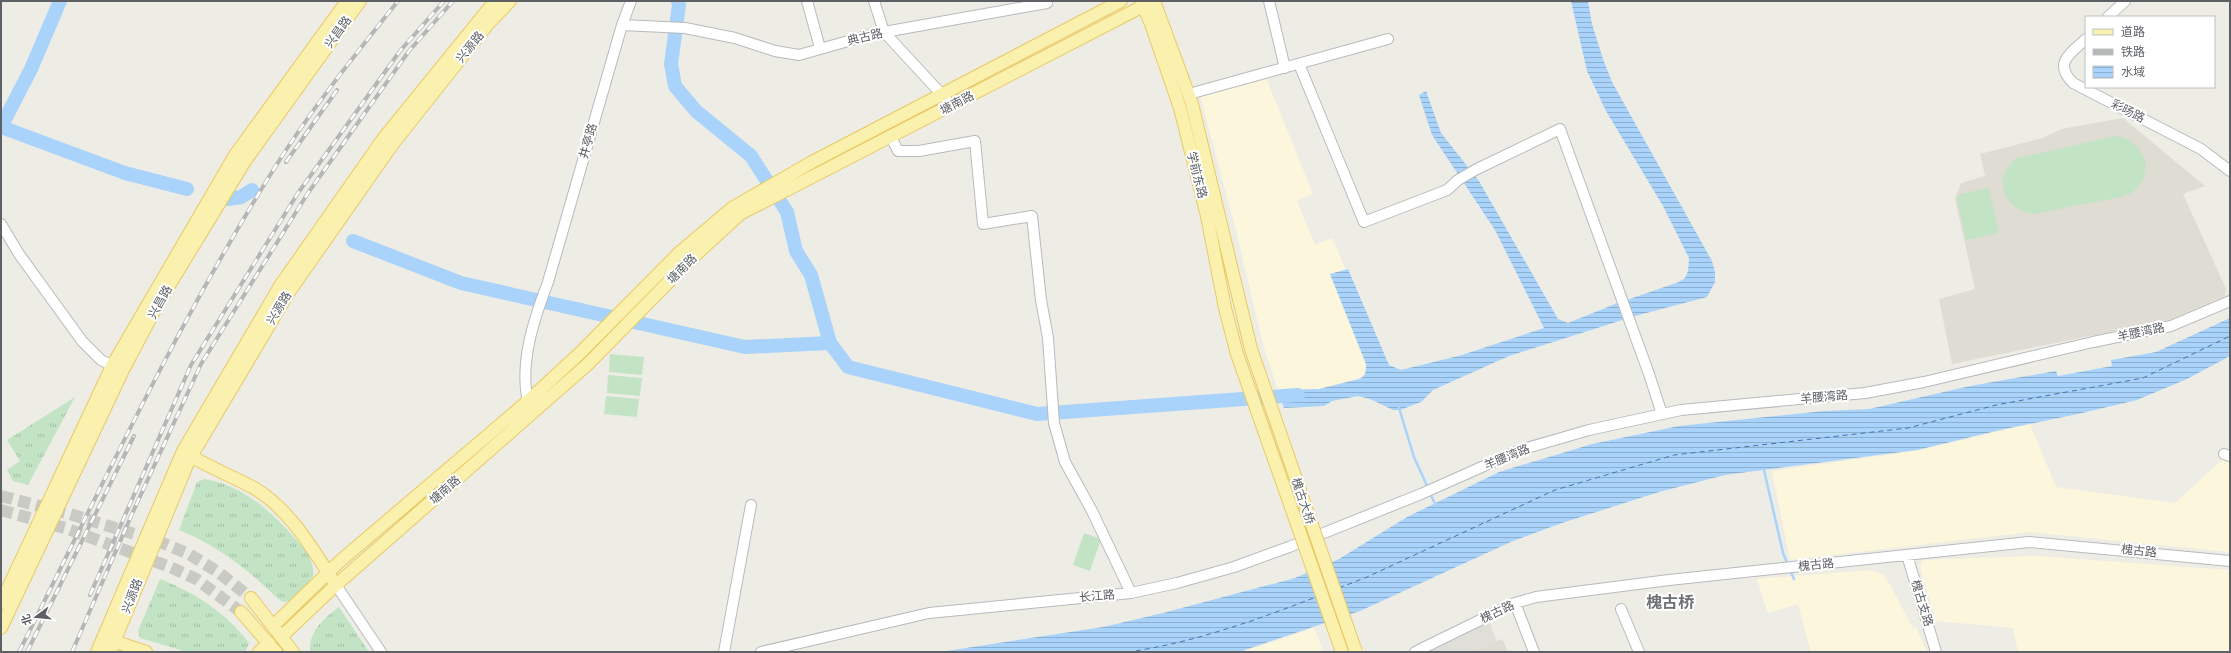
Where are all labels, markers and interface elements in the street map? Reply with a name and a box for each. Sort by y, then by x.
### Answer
street label: 兴昌路 [321,13,354,51]
legend [2085,16,2215,88]
text: 道路 [2121,24,2145,39]
street label: 典古路 [846,25,884,48]
street label: 兴源路 [452,28,487,65]
text: 铁路 [2121,44,2145,59]
text: 水域 [2121,64,2145,79]
street label: 塘南路 [937,88,976,117]
street label: 彩旸路 [2109,96,2148,125]
street label: 井亭路 [575,121,600,160]
street label: 学前东路 [1184,150,1211,200]
street label: 塘南路 [664,251,700,287]
street label: 兴昌路 [144,282,175,321]
street label: 兴源路 [263,288,294,327]
street label: 羊腰湾路 [2116,319,2166,344]
street label: 羊腰湾路 [1799,387,1849,406]
street label: 羊腰湾路 [1482,441,1532,472]
street label: 塘南路 [426,472,463,507]
street label: 槐古大桥 [1289,476,1318,526]
street label: 槐古路 [2120,541,2158,560]
street label: 槐古路 [1797,555,1835,574]
street label: 兴源路 [118,576,145,615]
street label: 槐古支路 [1908,578,1937,628]
street label: 长江路 [1078,586,1116,605]
district label: 槐古桥 [1646,592,1695,612]
north arrow [16,597,56,637]
street label: 槐古路 [1477,597,1516,626]
text: 北 [18,613,35,627]

